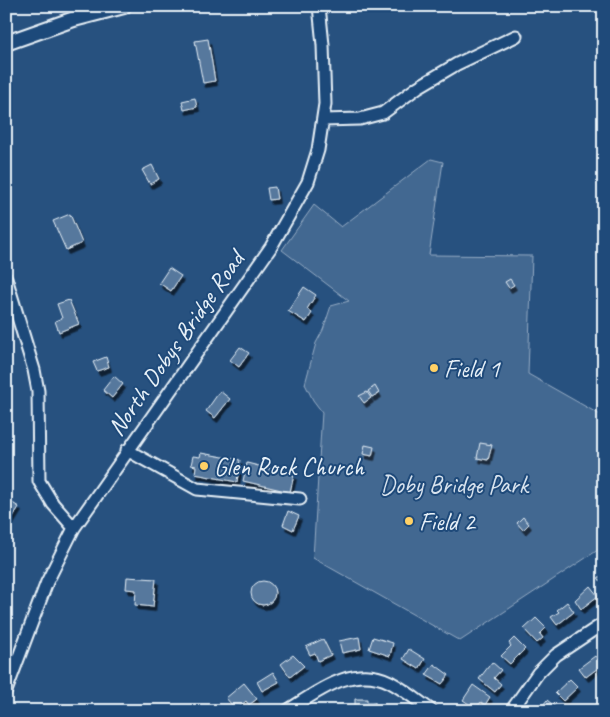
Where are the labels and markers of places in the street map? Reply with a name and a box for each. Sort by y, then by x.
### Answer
place label: Field 1 [444,353,502,385]
marker: Field 1 [428,362,440,374]
place label: Glen Rock Church [214,451,365,483]
marker: Glen Rock Church [198,460,210,472]
place label: Field 2 [419,506,477,538]
marker: Field 2 [403,515,415,527]

